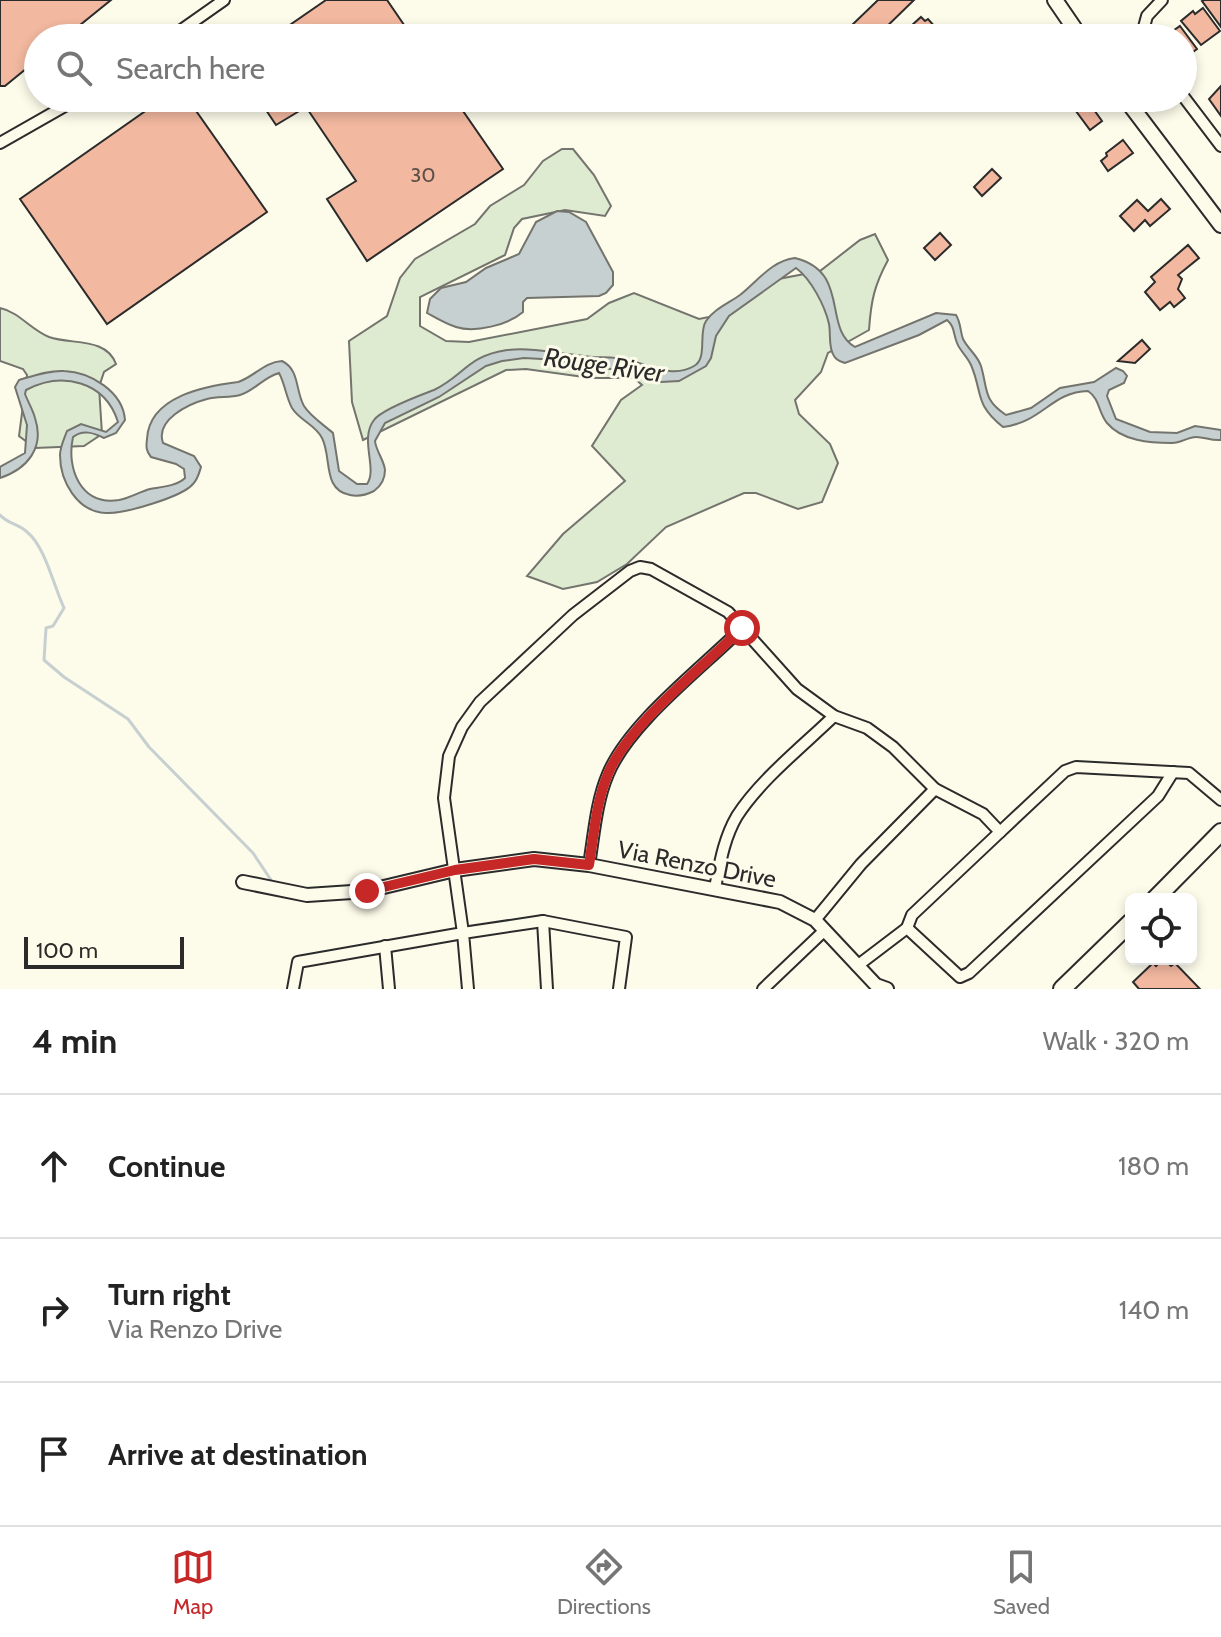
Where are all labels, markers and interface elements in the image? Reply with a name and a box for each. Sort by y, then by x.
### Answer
search box [24,24,1197,112]
icon: search [52,46,96,90]
text: Search here [116,50,265,87]
house number: 30 [411,163,435,187]
water label: Rouge River [542,341,667,389]
route start [724,610,760,646]
street label: Via Renzo Drive [615,834,779,894]
route end [349,873,385,909]
map controls [1125,893,1197,965]
button: locate [1125,893,1197,965]
scale bar [24,933,184,969]
text: 100 m [36,937,98,964]
text: 4 min [32,1020,117,1062]
text: Walk · 320 m [1043,1025,1189,1057]
icon: ahead [32,1144,76,1188]
text: Continue [108,1148,225,1185]
text: 180 m [1118,1150,1189,1182]
text: Turn right [108,1276,231,1313]
icon: right [32,1288,76,1332]
text: 140 m [1119,1294,1189,1326]
text: Via Renzo Drive [108,1313,282,1345]
icon: arrive [32,1432,76,1476]
text: Arrive at destination [108,1436,368,1473]
tab: Map [171,1545,215,1620]
tab: Directions [557,1545,651,1620]
tab: Saved [993,1545,1050,1620]

